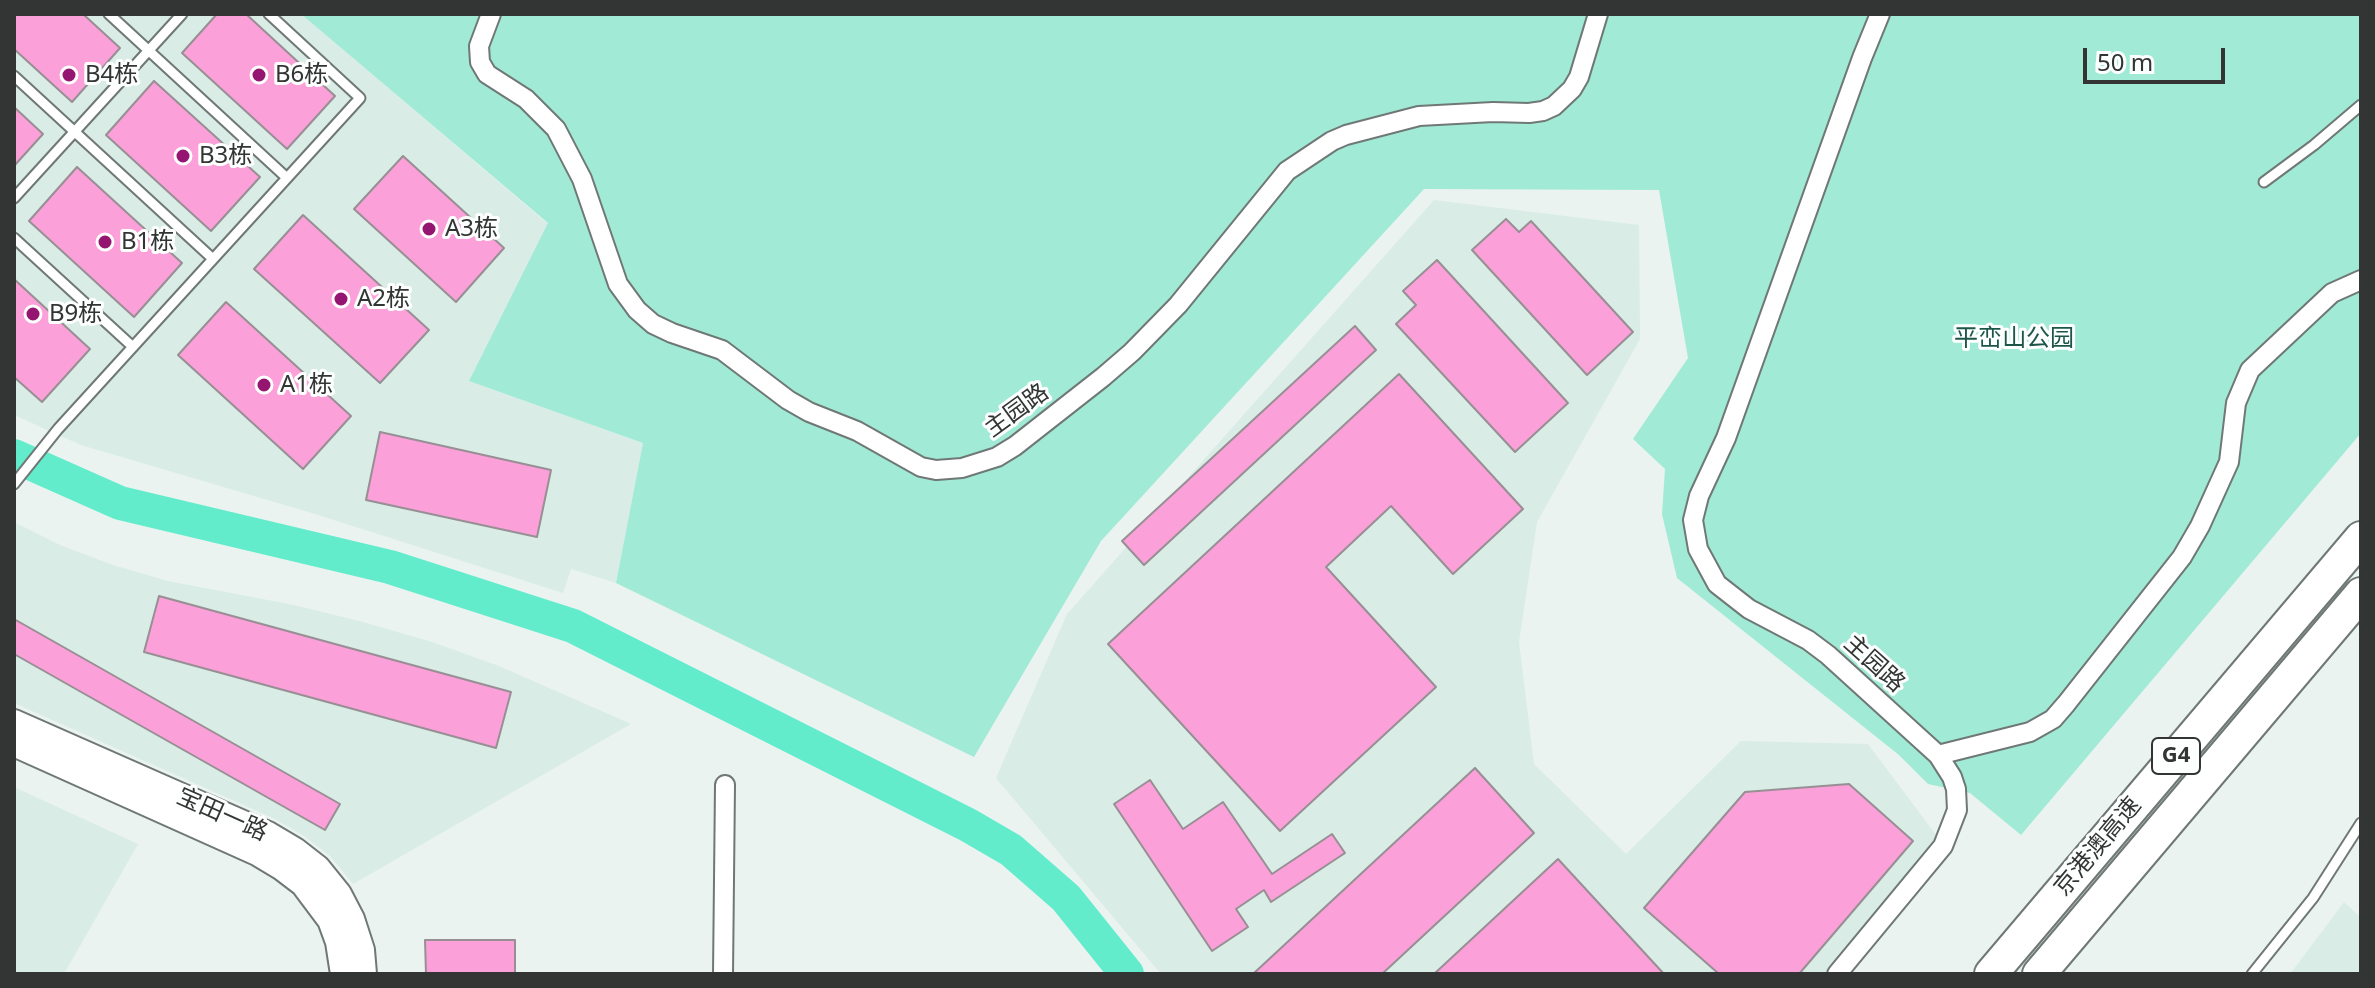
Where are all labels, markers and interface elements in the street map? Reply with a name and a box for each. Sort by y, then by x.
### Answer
scale bar [2087,32,2229,82]
text: 50 m [2097,45,2153,78]
place label: B4栋 [85,61,138,89]
place label: B6栋 [275,61,328,89]
marker: B4栋 [60,66,78,84]
marker: B6栋 [250,66,268,84]
place label: B3栋 [199,142,252,170]
marker: B3栋 [174,147,192,165]
place label: A3栋 [445,215,498,243]
marker: A3栋 [420,220,438,238]
place label: B1栋 [121,228,174,256]
marker: B1栋 [96,233,114,251]
place label: A2栋 [357,285,410,313]
marker: A2栋 [332,290,350,308]
place label: B9栋 [49,300,102,328]
marker: B9栋 [24,305,42,323]
park label: 平峦山公园 [1954,325,2074,353]
place label: A1栋 [280,371,333,399]
marker: A1栋 [255,376,273,394]
street label: 主园路 [979,378,1055,444]
street label: 主园路 [1838,629,1910,699]
road number: G4 [2152,738,2200,774]
street label: 宝田一路 [172,782,272,848]
street label: 京港澳高速 [2048,792,2148,902]

